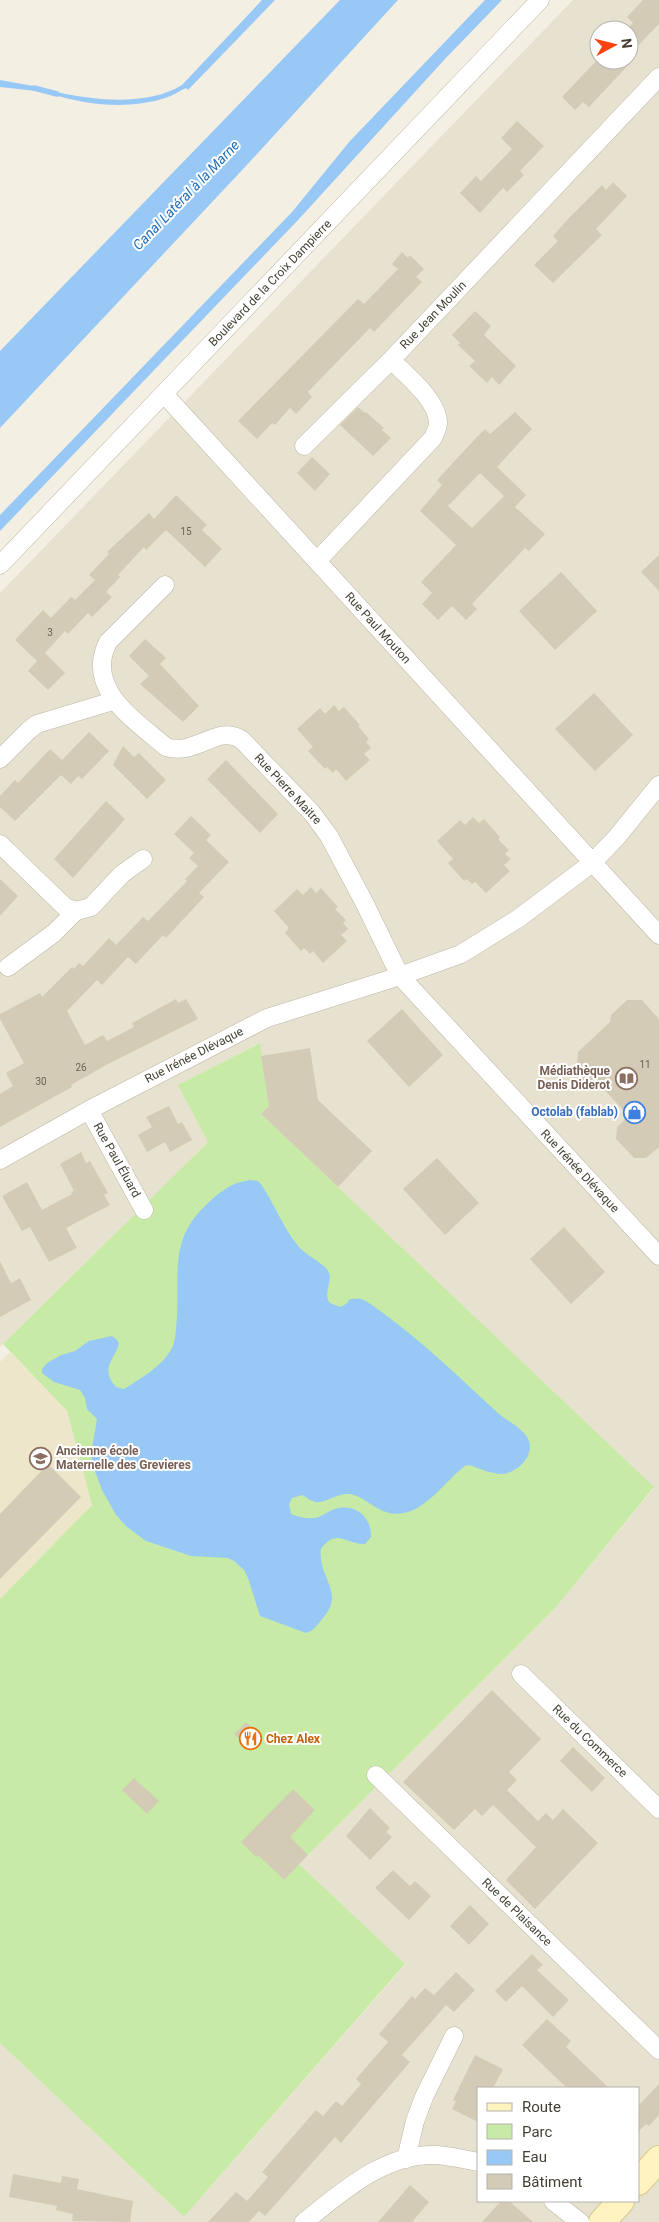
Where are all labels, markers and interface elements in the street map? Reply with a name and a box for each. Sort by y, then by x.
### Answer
north arrow [589,20,639,70]
text: N [618,38,635,49]
water label: Canal Latéral à la Marne [129,137,243,253]
street label: Boulevard de la Croix Dampierre [206,217,334,349]
street label: Rue Jean Moulin [397,278,469,352]
house number: 15 [180,526,192,537]
street label: Rue Paul Mouton [342,589,414,667]
house number: 3 [47,627,53,638]
street label: Rue Pierre Maitre [252,751,324,827]
street label: Rue Irénée Dlévaque [143,1024,245,1086]
house number: 11 [639,1059,651,1070]
house number: 26 [75,1062,87,1073]
place label: Médiathèque Denis Diderot [537,1064,611,1092]
library icon: Médiathèque Denis Diderot [614,1066,638,1090]
house number: 30 [35,1076,47,1087]
shop icon: Octolab (fablab) [622,1100,646,1124]
place label: Octolab (fablab) [531,1105,618,1119]
street label: Rue Paul Éluard [91,1120,144,1200]
street label: Rue Irénée Dlévaque [538,1127,622,1215]
place label: Ancienne école Maternelle des Grevieres [56,1444,191,1472]
school or university icon: Ancienne école Maternelle des Grevieres [28,1446,52,1470]
street label: Rue du Commerce [550,1702,630,1780]
restaurant icon: Chez Alex [238,1727,262,1751]
place label: Chez Alex [266,1732,321,1746]
street label: Rue de Plaisance [479,1875,555,1949]
legend [477,2087,639,2202]
text: Route [522,2098,561,2116]
text: Parc [522,2123,552,2141]
text: Eau [522,2148,547,2166]
text: Bâtiment [522,2173,582,2191]

